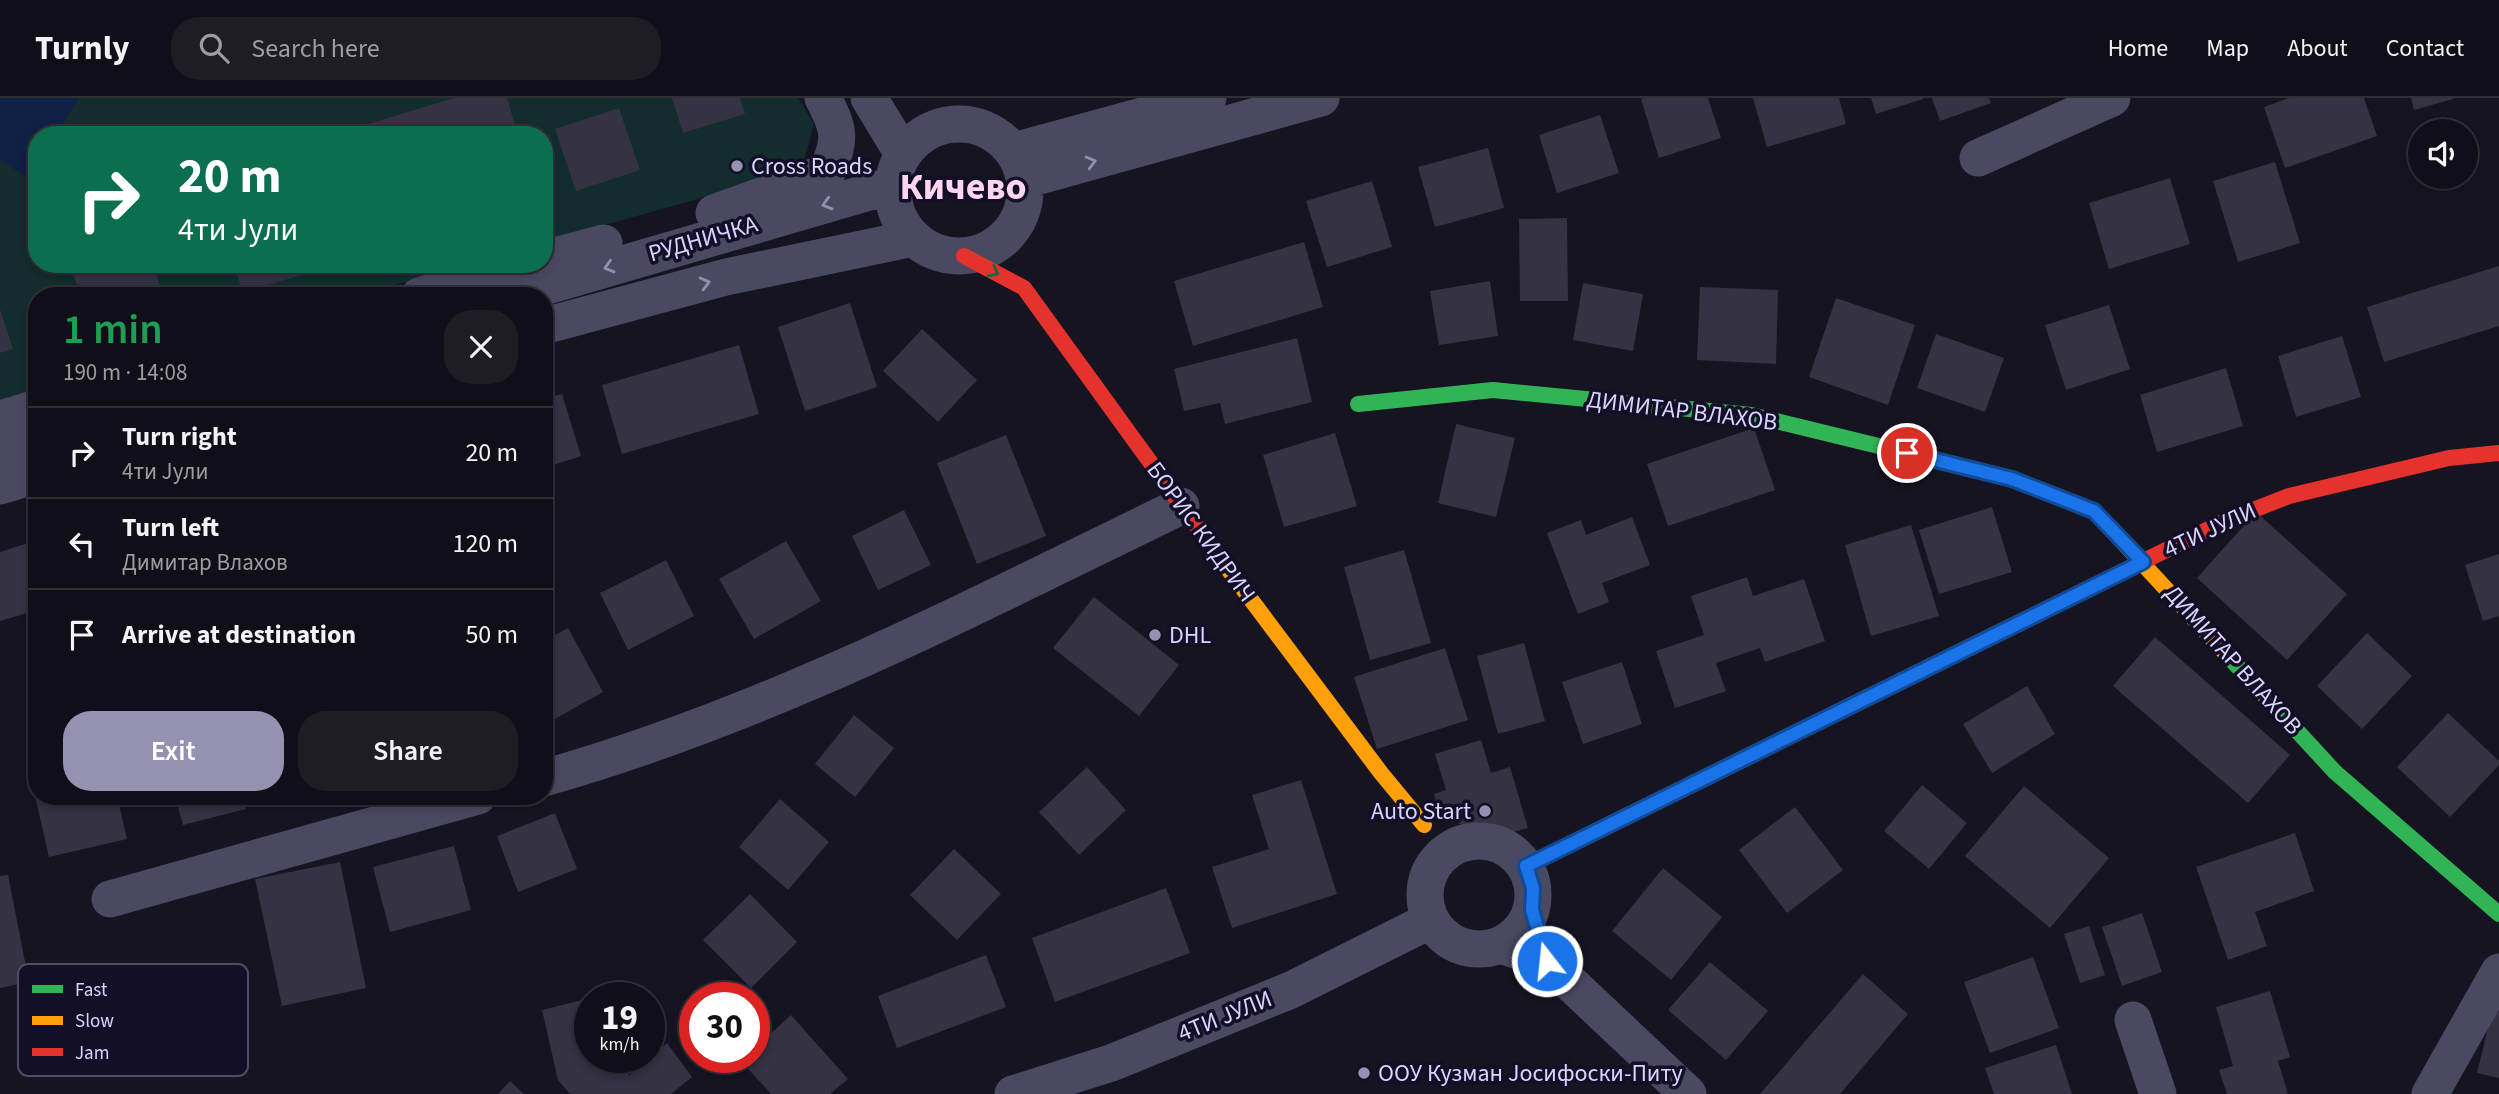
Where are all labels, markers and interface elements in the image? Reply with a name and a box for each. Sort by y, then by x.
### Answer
search box [171,17,661,80]
text: Turnly [35,25,129,72]
icon: search [195,29,233,67]
text: Search here [251,30,380,67]
text: Home [2108,31,2168,66]
text: Map [2206,31,2249,66]
text: About [2287,31,2348,66]
text: Contact [2386,31,2464,66]
map controls [2408,119,2478,189]
button: sound [2408,119,2478,189]
text: 20 m [178,142,282,212]
place label: Cross Roads [751,149,872,184]
icon: right [63,154,154,245]
one-way arrow [1085,155,1097,170]
marker: Cross Roads [729,158,745,174]
district label: Кичево [899,160,1027,214]
one-way arrow [821,195,833,210]
text: 4ти Јули [178,207,298,253]
street label: РУДНИЧКА [644,207,762,271]
one-way arrow [603,258,615,273]
one-way arrow [987,264,999,277]
one-way arrow [698,276,710,291]
text: 1 min [63,300,163,360]
button: close [444,310,518,384]
text: 190 m · 14:08 [63,356,187,389]
street label: ДИМИТАР ВЛАХОВ [1585,382,1779,440]
text: Turn right [122,418,237,455]
pin [1877,423,1937,483]
icon: right [63,434,101,472]
text: 20 m [465,434,518,471]
icon: arrive [1888,434,1926,472]
street label: БОРИС КИДРИЧ [1138,454,1264,610]
text: 4ти Јули [122,455,208,488]
street label: 4ТИ ЈУЛИ [2158,493,2262,567]
text: Turn left [122,509,219,546]
icon: left [63,525,101,563]
text: 120 m [452,525,518,562]
text: Димитар Влахов [122,546,288,579]
street label: ДИМИТАР ВЛАХОВ [2156,577,2310,743]
icon: arrive [63,616,101,654]
text: Arrive at destination [122,616,356,653]
text: 50 m [465,616,518,653]
place label: DHL [1169,618,1211,653]
marker: DHL [1147,627,1163,643]
button: Exit [63,711,284,791]
button: Share [298,711,518,791]
place label: Auto Start [1371,794,1471,829]
marker: Auto Start [1477,803,1493,819]
position arrow [1510,924,1584,998]
legend [18,964,248,1076]
text: Fast [75,977,108,1004]
street label: 4ТИ ЈУЛИ [1173,981,1277,1051]
speed limit sign: 30 [679,982,770,1073]
text: 19 [601,993,638,1043]
text: Slow [75,1008,114,1035]
text: km/h [600,1032,639,1057]
text: Jam [75,1040,109,1067]
place label: ООУ Кузман Јосифоски-Питу [1378,1056,1683,1091]
marker: ООУ Кузман Јосифоски-Питу [1356,1065,1372,1081]

